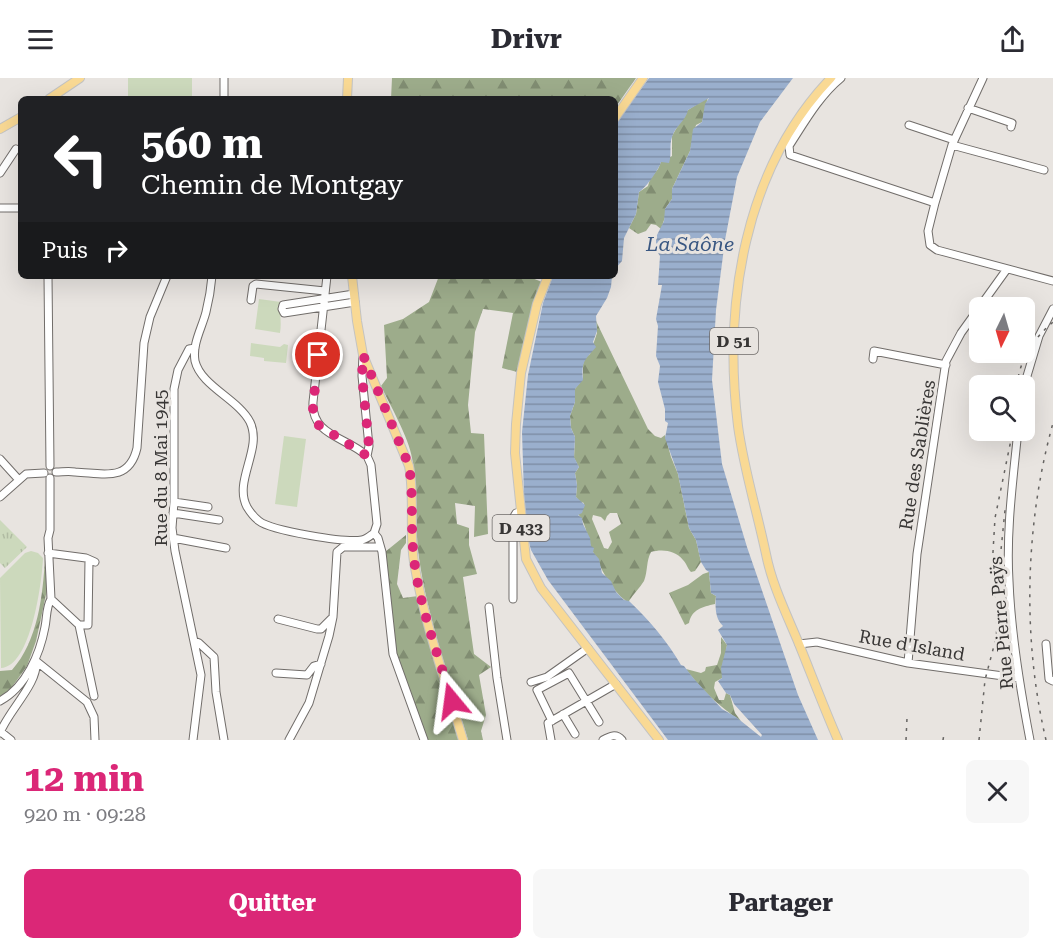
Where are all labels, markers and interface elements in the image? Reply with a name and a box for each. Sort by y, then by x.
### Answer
icon: menu [24,23,57,56]
text: Drivr [491,23,562,55]
icon: share [996,23,1029,56]
text: 560 m [141,119,263,168]
icon: left [42,120,120,198]
text: Chemin de Montgay [141,169,403,201]
water label: La Saône [645,232,734,256]
icon: right [100,234,133,267]
text: Puis [42,238,88,263]
north arrow [969,297,1035,363]
map controls [969,297,1035,441]
road number: D 51 [710,328,758,354]
pin [292,329,343,380]
icon: arrive [301,338,334,371]
button: search [969,375,1035,441]
street label: Rue des Sablières [895,378,939,532]
street label: Rue du 8 Mai 1945 [150,389,171,547]
road number: D 433 [492,515,550,541]
street label: Rue Pierre Paÿs [985,556,1017,690]
street label: Rue d'Island [857,625,967,665]
position arrow [420,669,484,733]
text: 12 min [24,758,144,800]
button: close [966,760,1029,823]
text: 920 m · 09:28 [24,802,146,826]
button: Quitter [24,869,521,938]
button: Partager [533,869,1029,938]

